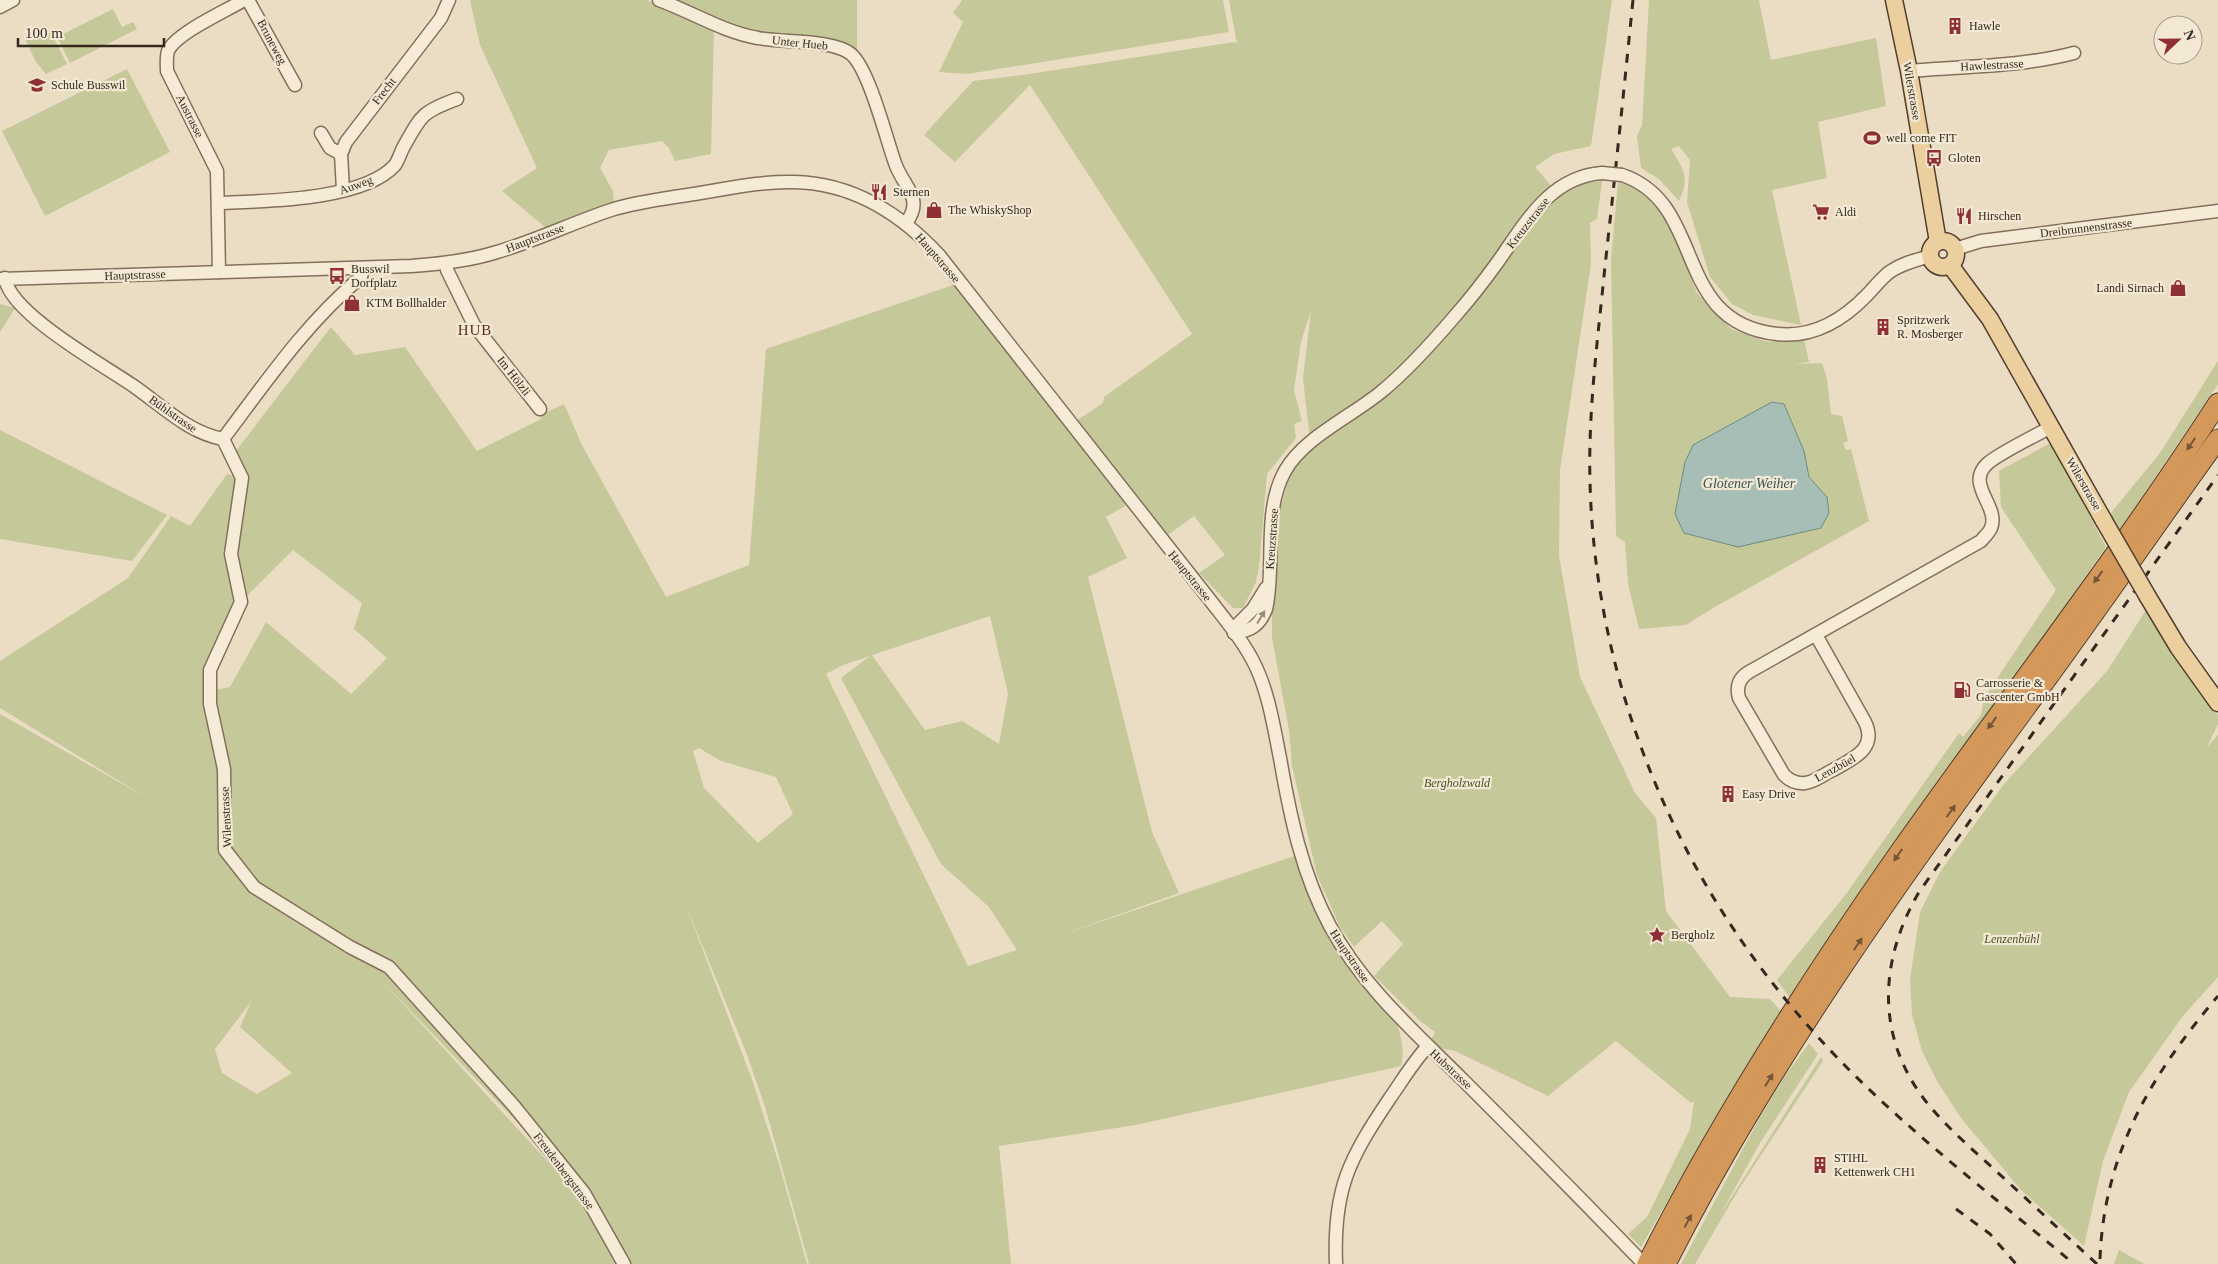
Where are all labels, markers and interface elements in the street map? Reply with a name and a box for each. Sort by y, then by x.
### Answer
scale bar [18,15,164,47]
north arrow [2153,15,2203,65]
building icon: Hawle [1945,16,1965,36]
street label: Bruneweg [254,17,290,67]
place label: Hawle [1969,19,2000,33]
text: 100 m [25,25,63,41]
text: N [2181,28,2198,43]
street label: Unter Hueb [771,33,829,53]
street label: Hawlestrasse [1960,56,2024,74]
street label: Wilerstrasse [1900,61,1924,121]
street label: Frecht [369,74,399,107]
school or university icon: Schule Busswil [27,75,47,95]
place label: Schule Busswil [51,78,126,92]
street label: Austrasse [173,92,207,140]
sports icon: well come FIT [1862,128,1882,148]
place label: well come FIT [1886,131,1957,145]
bus stop icon: Gloten [1924,148,1944,168]
place label: Gloten [1948,151,1981,165]
street label: Auweg [337,172,375,198]
restaurant icon: Sternen [869,182,889,202]
place label: Sternen [893,185,930,199]
street label: Kreuzstrasse [1504,195,1552,251]
shop icon: The WhiskyShop [924,200,944,220]
supermarket icon: Aldi [1811,202,1831,222]
place label: The WhiskyShop [948,203,1031,217]
place label: Aldi [1835,205,1857,219]
restaurant icon: Hirschen [1954,206,1974,226]
place label: Hirschen [1978,209,2021,223]
street label: Dreibrunnenstrasse [2039,215,2133,241]
street label: Hauptstrasse [504,220,566,256]
street label: Hauptstrasse [913,230,963,286]
place label: Busswil Dorfplatz [351,262,397,290]
bus stop icon: Busswil Dorfplatz [327,266,347,286]
street label: Hauptstrasse [104,267,166,283]
shop icon: Landi Sirnach [2168,278,2188,298]
place label: Landi Sirnach [2096,281,2164,295]
shop icon: KTM Bollhalder [342,293,362,313]
place label: KTM Bollhalder [366,296,446,310]
place label: Spritzwerk R. Mosberger [1897,313,1963,341]
building icon: Spritzwerk R. Mosberger [1873,317,1893,337]
district label: HUB [458,322,492,338]
street label: Im Hölzli [494,353,534,399]
street label: Bühlstrasse [146,392,200,436]
one-way arrow [2186,437,2196,451]
street label: Wilerstrasse [2063,455,2105,513]
water label: Glotener Weiher [1703,476,1796,491]
street label: Kreuzstrasse [1263,508,1281,570]
street label: Hauptstrasse [1165,548,1215,604]
one-way arrow [2093,570,2103,584]
one-way arrow [1257,610,1265,625]
place label: Carrosserie & Gascenter GmbH [1976,676,2060,704]
fuel station icon: Carrosserie & Gascenter GmbH [1952,680,1972,700]
one-way arrow [1987,716,1998,729]
street label: Lenzbüel [1812,751,1858,785]
park label: Bergholzwald [1424,776,1491,790]
building icon: Easy Drive [1718,784,1738,804]
street label: Wilenstrasse [217,786,235,848]
place label: Easy Drive [1742,787,1796,801]
one-way arrow [1946,804,1956,818]
one-way arrow [1892,848,1903,861]
place icon: Bergholz [1647,925,1667,945]
street label: Hauptstrasse [1327,927,1373,985]
place label: Bergholz [1671,928,1715,942]
park label: Lenzenbühl [1983,932,2040,946]
one-way arrow [1853,937,1863,951]
street label: Hubstrasse [1427,1046,1475,1092]
one-way arrow [1764,1073,1774,1086]
street label: Freudenbergstrasse [531,1130,597,1212]
place label: STIHL Kettenwerk CH1 [1834,1151,1916,1179]
building icon: STIHL Kettenwerk CH1 [1810,1155,1830,1175]
one-way arrow [1684,1213,1692,1228]

